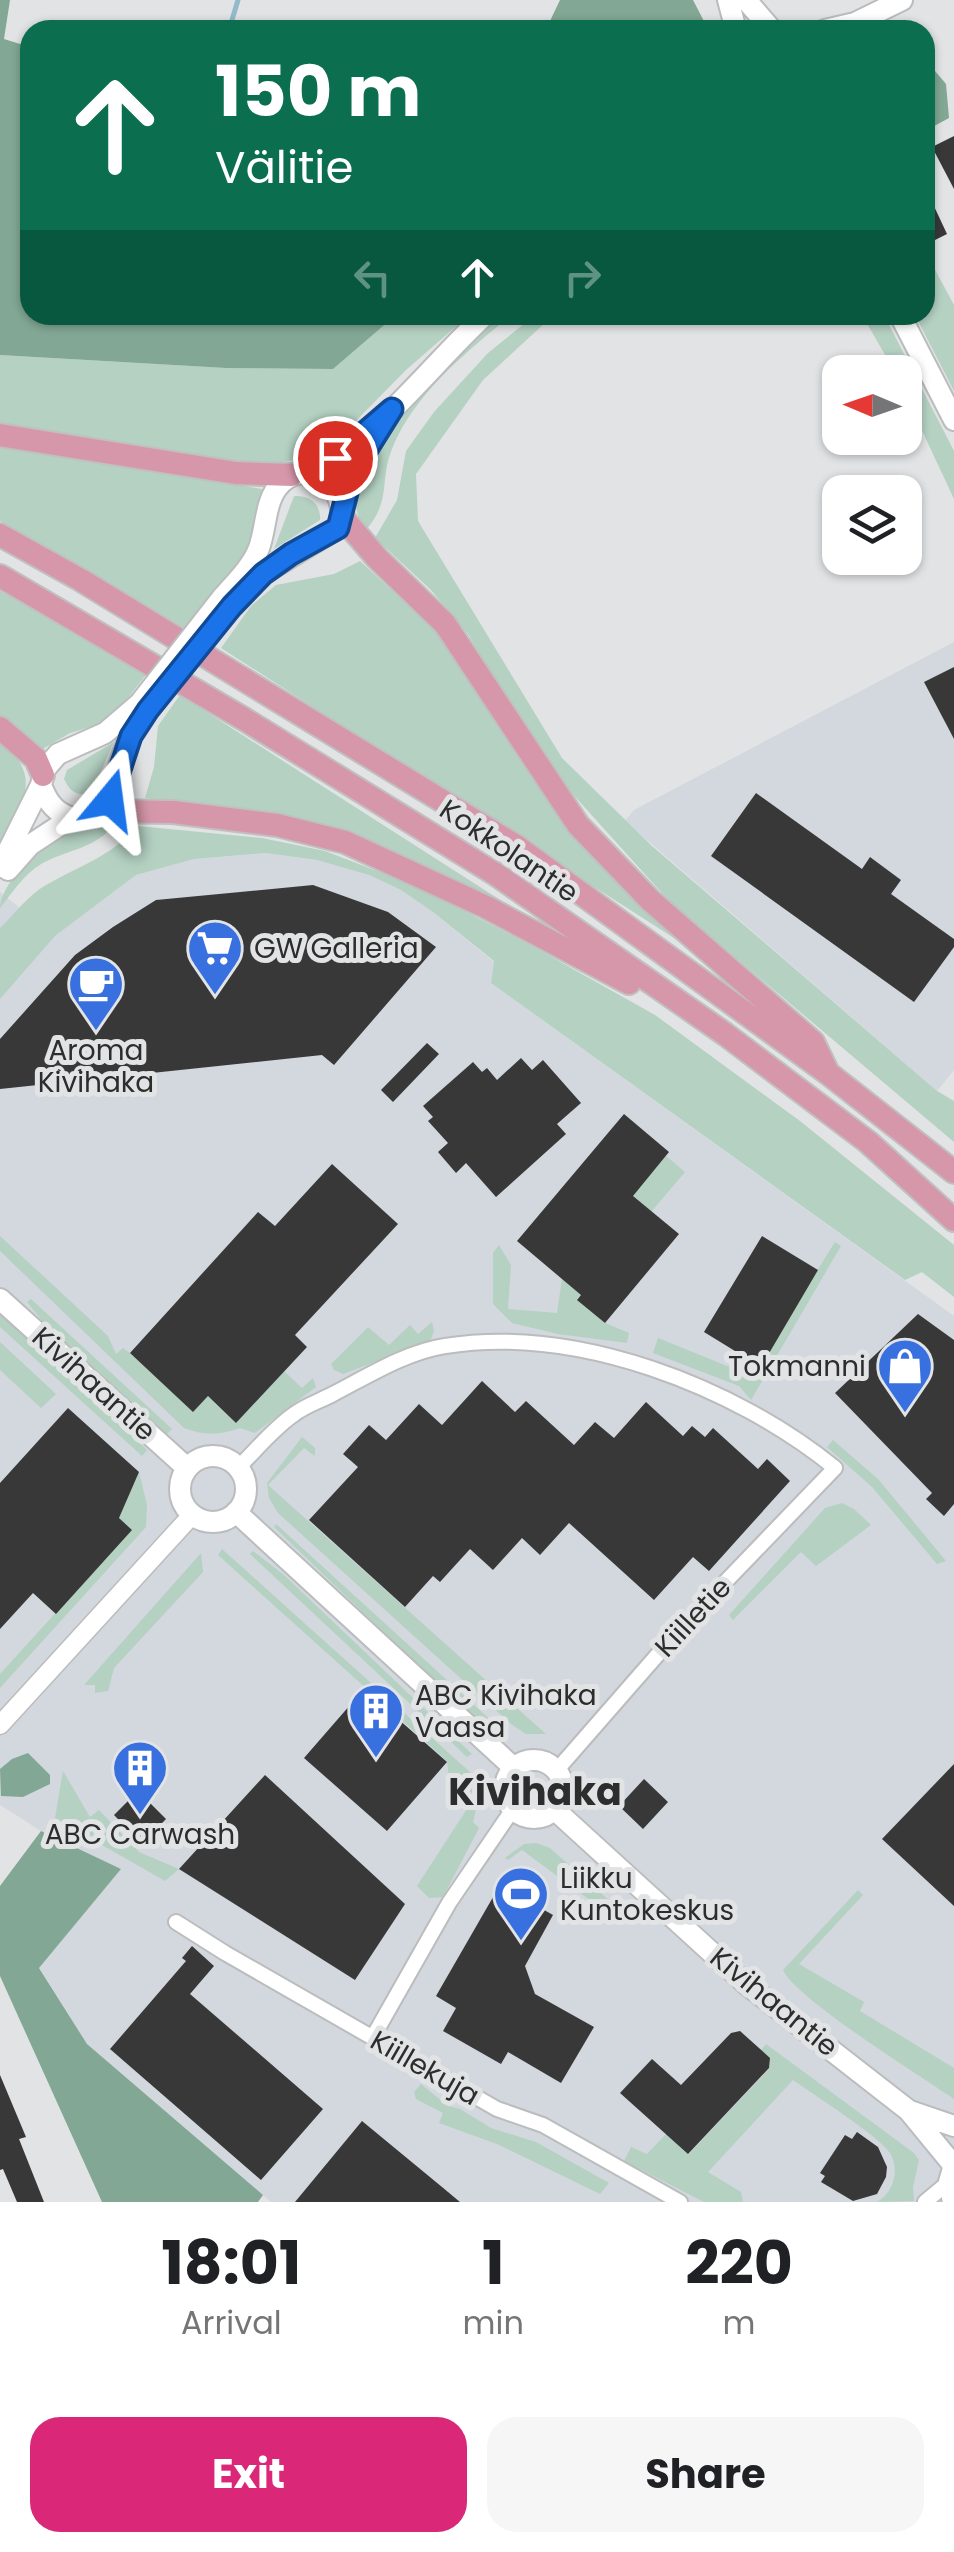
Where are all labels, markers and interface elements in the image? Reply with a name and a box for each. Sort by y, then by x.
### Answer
text: 150 m [215,42,421,141]
icon: ahead [50,60,180,190]
text: Välitie [215,136,353,199]
icon: left [345,250,400,305]
icon: ahead [450,250,505,305]
icon: right [555,250,610,305]
north arrow [822,355,922,455]
map controls [822,355,922,575]
pin [293,416,378,501]
icon: arrive [308,431,363,486]
button: layers [822,475,922,575]
position arrow [58,748,162,852]
street label: Kokkolantie [432,790,586,912]
supermarket icon: GW Galleria [185,918,245,997]
place label: GW Galleria [254,929,419,968]
cafe icon: Aroma Kivihaka [66,954,126,1033]
place label: Aroma Kivihaka [38,1031,154,1102]
street label: Kivihaantie [24,1318,164,1450]
shop icon: Tokmanni [875,1336,935,1415]
place label: Tokmanni [728,1347,866,1386]
street label: Kiilletie [646,1569,740,1665]
place label: ABC Kivihaka Vaasa [415,1676,597,1747]
building icon: ABC Kivihaka Vaasa [346,1681,406,1760]
building icon: ABC Carwash [110,1738,170,1817]
district label: Kivihaka [448,1765,622,1818]
place label: ABC Carwash [45,1815,235,1854]
place label: Liikku Kuntokeskus [560,1859,734,1930]
sports icon: Liikku Kuntokeskus [491,1864,551,1943]
street label: Kivihaantie [702,1938,846,2066]
street label: Kiillekuja [363,2021,487,2115]
text: 18:01 [161,2221,301,2305]
text: 1 [482,2221,505,2305]
text: 220 [685,2221,793,2305]
text: Arrival [181,2300,282,2345]
text: min [463,2300,524,2345]
text: m [722,2300,755,2345]
button: Exit [30,2417,467,2532]
button: Share [487,2417,924,2532]

